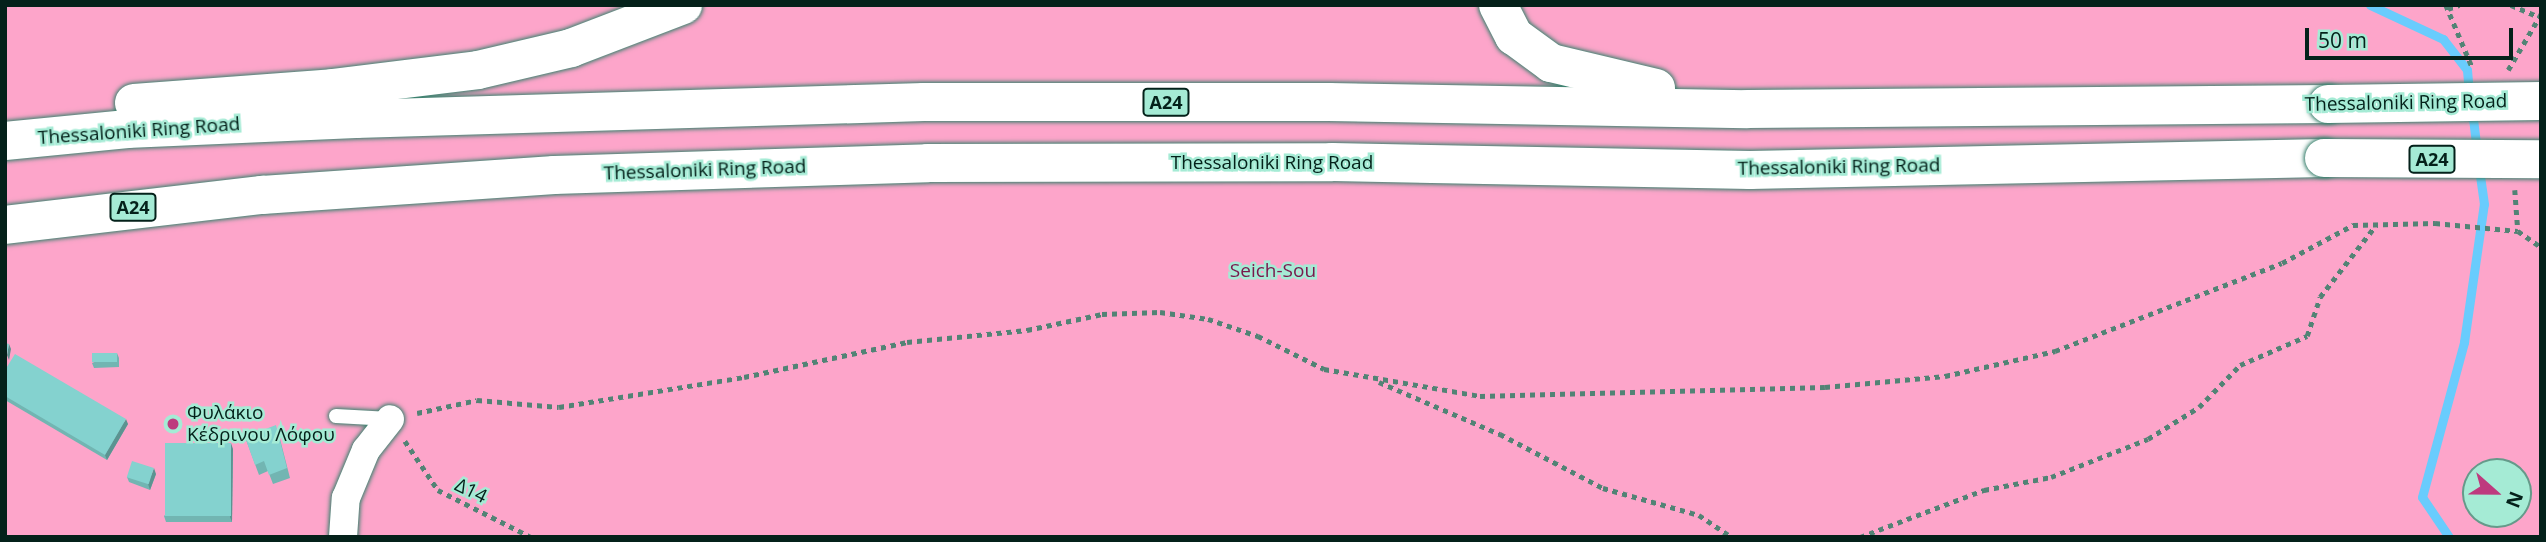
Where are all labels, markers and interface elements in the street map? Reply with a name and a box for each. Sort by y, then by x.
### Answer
scale bar [2308,14,2516,58]
text: 50 m [2318,26,2367,54]
road number: Α24 [1142,88,1190,116]
street label: Thessaloniki Ring Road [2305,90,2507,116]
street label: Thessaloniki Ring Road [37,113,241,149]
road number: Α24 [2408,144,2456,174]
street label: Thessaloniki Ring Road [1171,152,1373,174]
street label: Thessaloniki Ring Road [1738,154,1940,180]
street label: Thessaloniki Ring Road [603,155,807,185]
road number: Α24 [108,192,158,222]
park label: Seich-Sou [1230,260,1316,282]
place label: Φυλάκιο Κέδρινου Λόφου [187,402,335,446]
marker: Φυλάκιο Κέδρινου Λόφου [165,416,181,432]
north arrow [2462,458,2532,528]
street label: Δ14 [451,474,491,508]
text: N [2500,488,2530,512]

